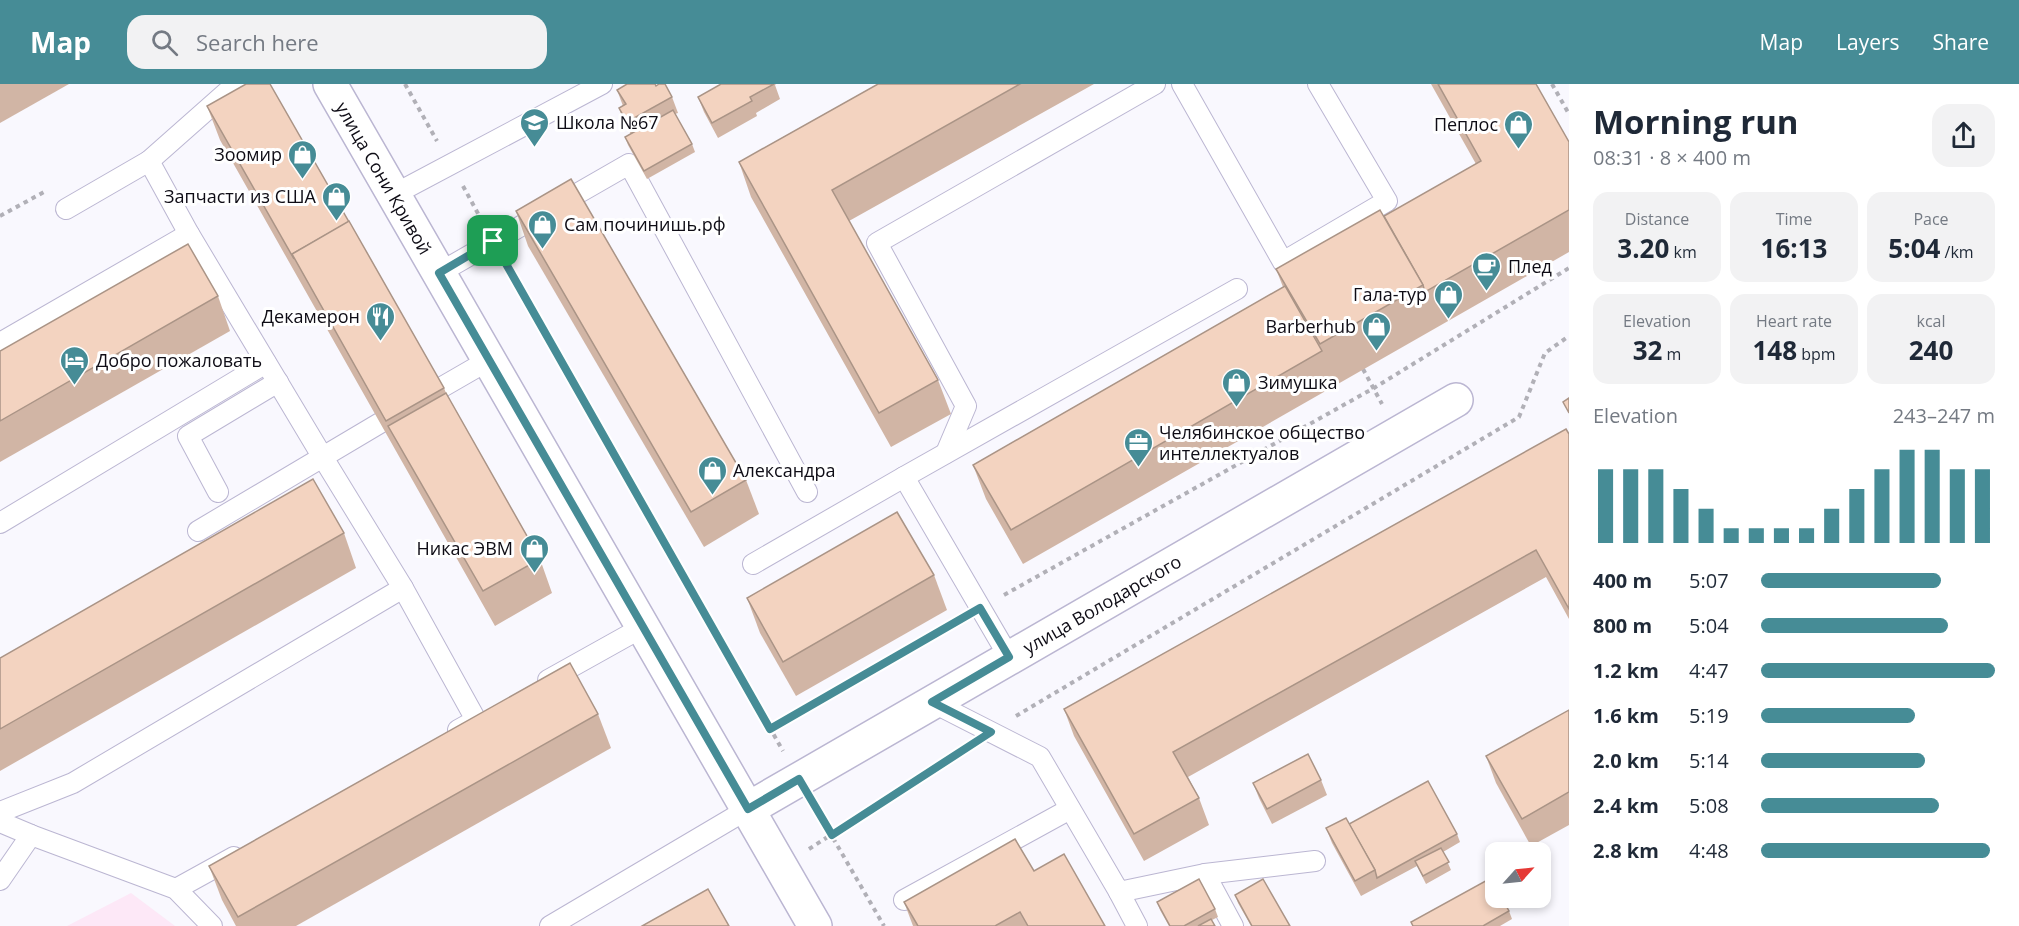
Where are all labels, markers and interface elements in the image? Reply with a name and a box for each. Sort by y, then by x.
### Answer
search box [127,15,547,69]
text: Map [30,23,91,61]
icon: search [148,26,181,59]
text: Search here [196,27,319,57]
text: Map [1760,28,1803,56]
text: Layers [1836,28,1900,56]
text: Share [1933,28,1989,56]
street label: улица Сони Кривой [330,97,438,259]
text: Morning run [1593,99,1799,144]
button: share [1932,104,1995,167]
school or university icon: Школа №67 [519,106,551,148]
shop icon: Пеплос [1503,108,1535,150]
place label: Школа №67 [556,110,659,134]
place label: Пеплос [1434,112,1498,136]
shop icon: Зоомир [287,138,319,180]
place label: Зоомир [214,142,282,166]
text: 08:31 · 8 × 400 m [1593,144,1751,171]
shop icon: Запчасти из США [321,180,353,222]
place label: Запчасти из США [164,184,317,208]
shop icon: Сам починишь.рф [527,208,559,250]
text: Distance [1625,208,1689,230]
text: Time [1776,208,1812,230]
text: Pace [1913,208,1949,230]
place label: Сам починишь.рф [564,212,726,236]
pin [467,215,518,266]
icon: arrive [476,224,509,257]
text: 3.20 [1617,230,1669,266]
text: 16:13 [1761,230,1827,266]
text: 5:04 [1888,230,1940,266]
text: km [1669,241,1697,263]
text: /km [1940,241,1974,263]
cafe icon: Плед [1471,250,1503,292]
place label: Плед [1508,254,1552,278]
shop icon: Гала-тур [1432,278,1464,320]
place label: Гала-тур [1353,282,1427,306]
restaurant icon: Декамерон [365,300,397,342]
place label: Декамерон [262,304,360,328]
shop icon: Barberhub [1361,310,1393,352]
text: Elevation [1623,310,1691,332]
text: Heart rate [1756,310,1832,332]
text: kcal [1917,310,1946,332]
place label: Barberhub [1265,314,1356,338]
text: 32 [1633,332,1662,368]
text: 148 [1752,332,1797,368]
text: 240 [1909,332,1953,368]
text: m [1662,343,1681,365]
text: bpm [1797,343,1836,365]
hotel icon: Добро пожаловать [59,344,91,386]
place label: Добро пожаловать [96,348,262,372]
shop icon: Зимушка [1221,366,1253,408]
place label: Зимушка [1258,370,1337,394]
text: Elevation [1593,402,1678,429]
text: 243–247 m [1893,402,1995,429]
place label: Челябинское общество интеллектуалов [1159,420,1365,465]
office icon: Челябинское общество интеллектуалов [1122,426,1154,468]
shop icon: Александра [696,454,728,496]
place label: Александра [733,458,835,482]
shop icon: Никас ЭВМ [518,532,550,574]
place label: Никас ЭВМ [417,536,513,560]
street label: улица Володарского [1018,549,1186,659]
text: 400 m [1593,567,1652,594]
text: 5:07 [1689,567,1729,594]
text: 800 m [1593,612,1652,639]
text: 5:04 [1689,612,1729,639]
text: 1.2 km [1593,657,1659,684]
text: 4:47 [1689,657,1729,684]
text: 1.6 km [1593,702,1659,729]
text: 5:19 [1689,702,1729,729]
text: 2.0 km [1593,747,1659,774]
text: 5:14 [1689,747,1729,774]
text: 2.4 km [1593,792,1659,819]
text: 5:08 [1689,792,1729,819]
text: 2.8 km [1593,837,1659,864]
text: 4:48 [1689,837,1729,864]
north arrow [1485,842,1551,908]
map controls [1485,842,1551,908]

